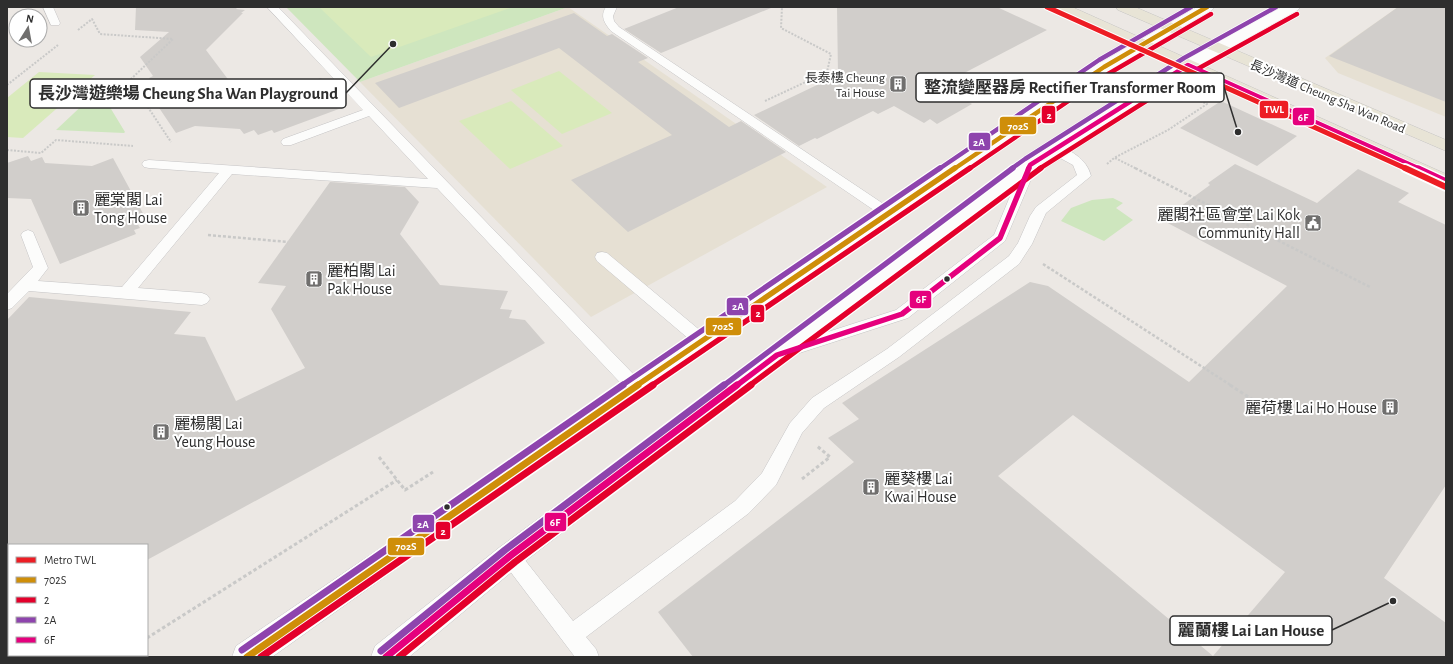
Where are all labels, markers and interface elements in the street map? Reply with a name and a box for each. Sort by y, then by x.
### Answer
north arrow [8,8,48,48]
text: N [25,13,35,25]
street label: 長沙灣道 Cheung Sha Wan Road [1248,58,1408,136]
place label: 長泰樓 Cheung Tai House [805,70,886,100]
callout: 整流變壓器房 Rectifier Transformer Room [916,73,1224,102]
building icon: 長泰樓 Cheung Tai House [888,74,908,94]
text: 整流變壓器房 Rectifier Transformer Room [924,78,1216,96]
callout: 長沙灣遊樂場 Cheung Sha Wan Playground [30,79,346,108]
text: 長沙灣遊樂場 Cheung Sha Wan Playground [38,84,338,103]
line badge: TWL [1259,100,1289,119]
text: TWL [1264,104,1284,115]
line badge: 2 [1041,105,1056,124]
line badge: 6F [1292,107,1315,126]
text: 2 [1046,110,1052,121]
text: 6F [1298,112,1309,123]
line badge: 702S [999,116,1037,135]
text: 702S [1007,121,1029,132]
line badge: 2A [968,132,991,151]
text: 2A [973,137,985,148]
place label: 麗棠閣 Lai Tong House [94,191,167,226]
building icon: 麗棠閣 Lai Tong House [71,198,91,218]
place label: 麗閣社區會堂 Lai Kok Community Hall [1157,206,1301,242]
public building icon: 麗閣社區會堂 Lai Kok Community Hall [1303,213,1323,233]
place label: 麗柏閣 Lai Pak House [327,262,396,297]
building icon: 麗柏閣 Lai Pak House [304,269,324,289]
unlabelled marker [942,274,952,284]
line badge: 6F [909,290,932,309]
text: 6F [916,294,927,305]
line badge: 2A [726,297,749,316]
text: 2A [732,301,744,312]
line badge: 2 [750,304,765,323]
text: 2 [755,308,761,319]
line badge: 702S [705,317,742,336]
text: 702S [712,321,734,332]
building icon: 麗荷樓 Lai Ho House [1380,397,1400,417]
place label: 麗荷樓 Lai Ho House [1245,400,1377,416]
place label: 麗楊閣 Lai Yeung House [174,416,255,450]
building icon: 麗楊閣 Lai Yeung House [151,422,171,442]
place label: 麗葵樓 Lai Kwai House [884,471,957,505]
building icon: 麗葵樓 Lai Kwai House [861,477,881,497]
unlabelled marker [442,502,452,512]
line badge: 6F [544,512,567,532]
line badge: 2A [412,514,435,533]
text: 6F [550,517,561,528]
text: 2A [417,519,429,530]
line badge: 2 [435,521,451,540]
text: 2 [440,526,446,537]
line badge: 702S [387,537,425,556]
text: 702S [395,541,417,552]
legend [8,544,148,656]
text: Metro TWL [44,554,96,566]
text: 702S [44,574,67,586]
text: 2 [44,594,50,606]
text: 2A [44,614,56,626]
callout: 麗蘭樓 Lai Lan House [1170,616,1332,645]
text: 麗蘭樓 Lai Lan House [1178,622,1324,639]
text: 6F [44,634,56,646]

